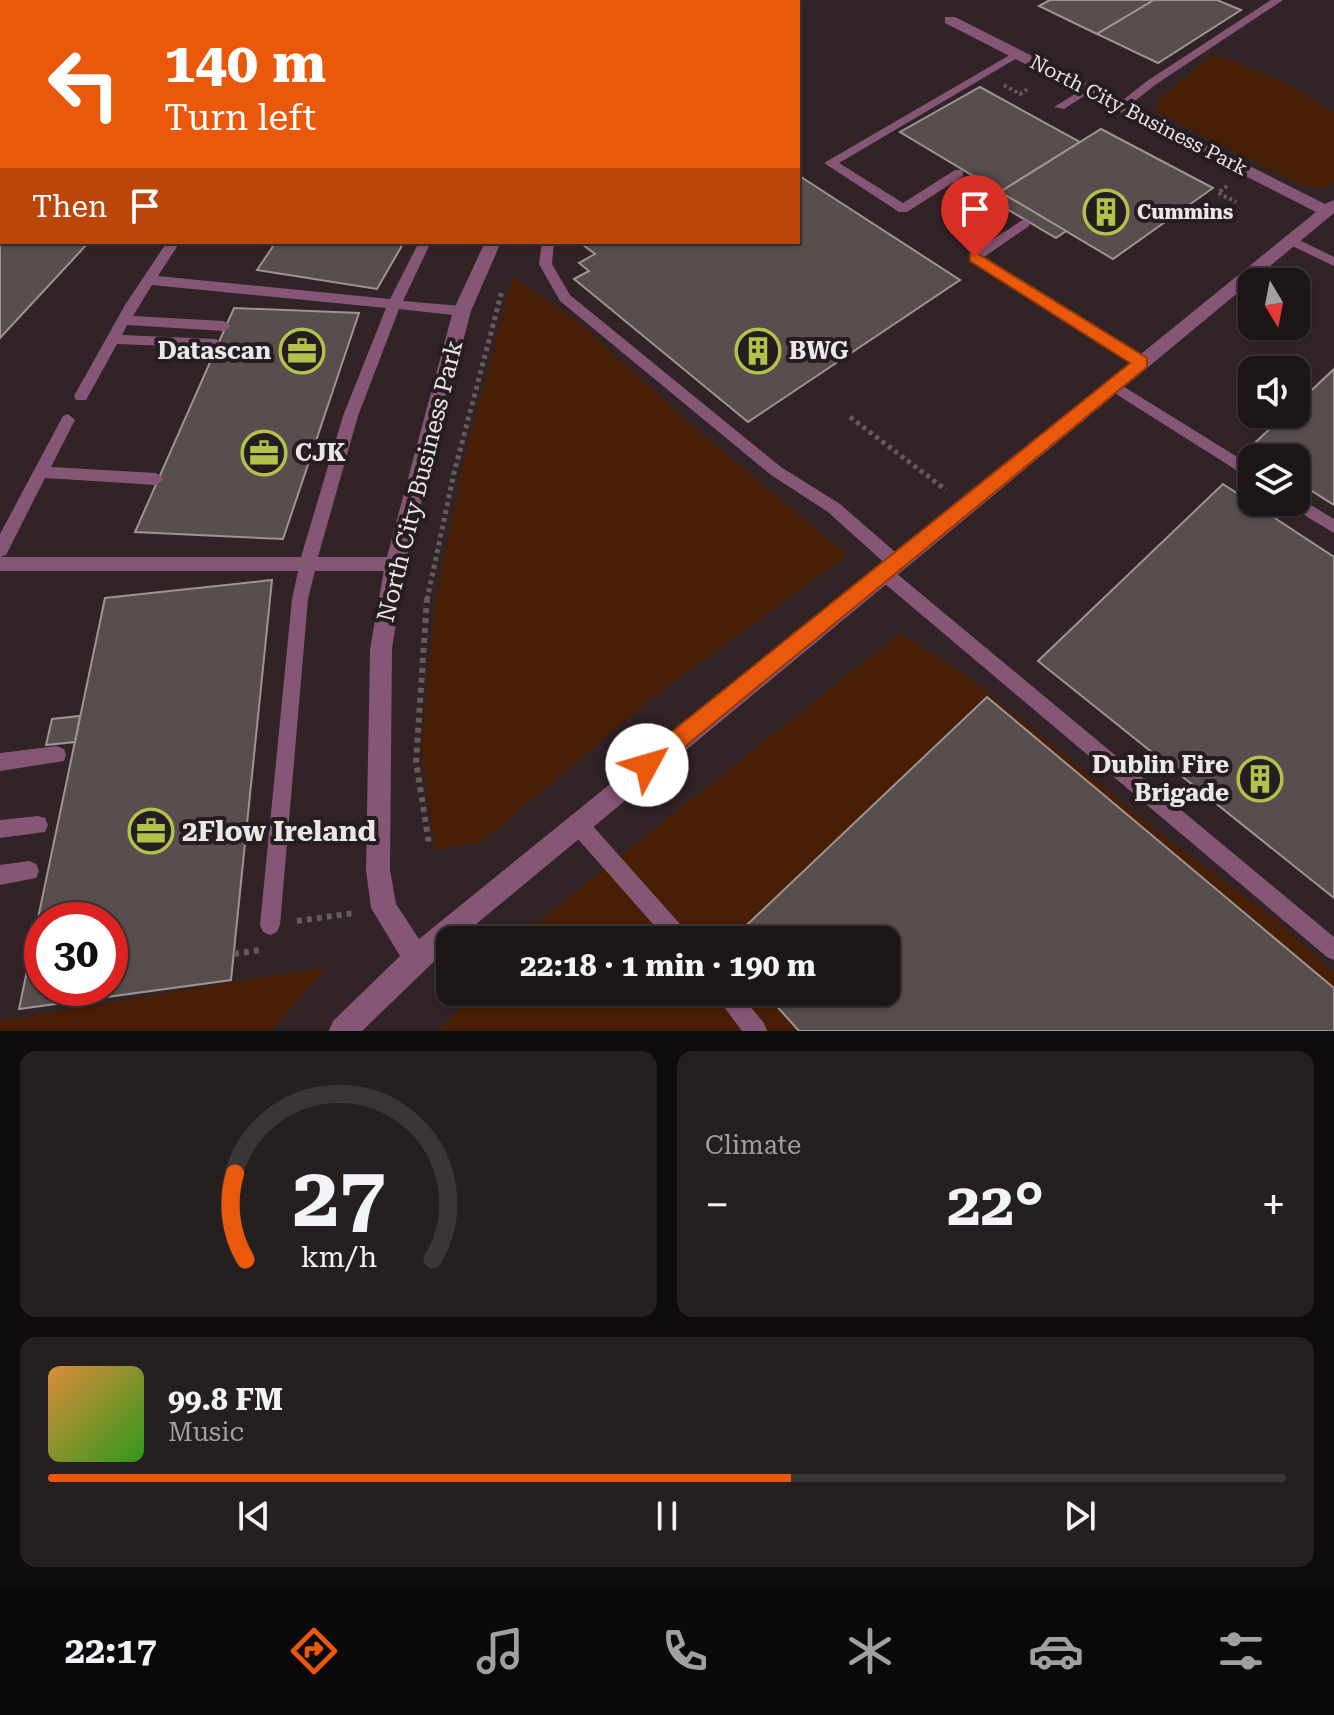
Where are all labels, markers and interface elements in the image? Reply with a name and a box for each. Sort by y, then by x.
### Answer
text: 140 m [164,30,326,96]
icon: left [32,32,136,136]
street label: North City Business Park [1026,50,1252,181]
text: Turn left [164,97,316,139]
pin [941,175,1009,257]
icon: arrive [123,184,167,228]
icon: arrive [953,187,997,231]
building icon: Cummins [1082,188,1130,236]
text: Then [32,189,107,224]
place label: Cummins [1137,200,1233,224]
north arrow [1238,268,1310,340]
map controls [1238,268,1310,516]
office icon: Datascan [278,327,326,375]
building icon: BWG [734,327,782,375]
place label: Datascan [157,337,271,365]
street label: North City Business Park [371,337,469,625]
place label: BWG [789,337,849,365]
button: sound [1238,356,1310,428]
office icon: CJK [240,429,288,477]
place label: CJK [295,439,346,467]
button: layers [1238,444,1310,516]
position arrow [605,723,689,807]
place label: Dublin Fire Brigade [1092,751,1229,807]
building icon: Dublin Fire Brigade [1236,755,1284,803]
office icon: 2Flow Ireland [127,807,175,855]
place label: 2Flow Ireland [182,815,377,848]
speed limit sign: 30 [24,902,128,1006]
text: 22:18 · 1 min · 190 m [520,948,816,983]
text: Climate [705,1130,801,1160]
text: 27 [292,1149,385,1246]
text: 22° [947,1169,1044,1240]
text: − [705,1179,730,1231]
text: + [1261,1179,1286,1231]
text: km/h [300,1240,377,1274]
text: 99.8 FM [168,1382,283,1417]
text: Music [168,1417,244,1447]
icon: previous [232,1494,276,1538]
icon: pause [645,1494,689,1538]
icon: next [1058,1494,1102,1538]
icon: directions [286,1623,342,1679]
icon: music [472,1623,528,1679]
icon: phone [657,1623,713,1679]
icon: climate [842,1623,898,1679]
icon: car [1028,1623,1084,1679]
icon: filters [1213,1623,1269,1679]
text: 22:17 [65,1630,157,1672]

